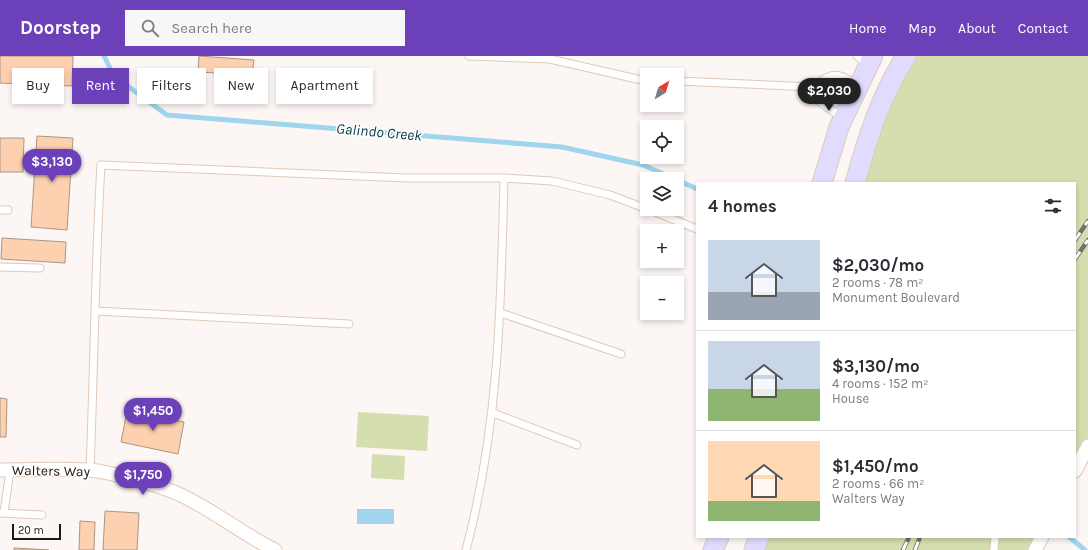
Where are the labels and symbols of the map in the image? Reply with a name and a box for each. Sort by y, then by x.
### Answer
north arrow [640,68,684,112]
pin: $2,030 [796,78,862,112]
water label: Galindo Creek [335,119,423,145]
pin: $3,130 [19,149,85,183]
pin: $1,450 [120,398,186,432]
street label: Walters Way [12,462,91,480]
pin: $1,750 [110,462,176,496]
scale bar [12,522,61,541]

